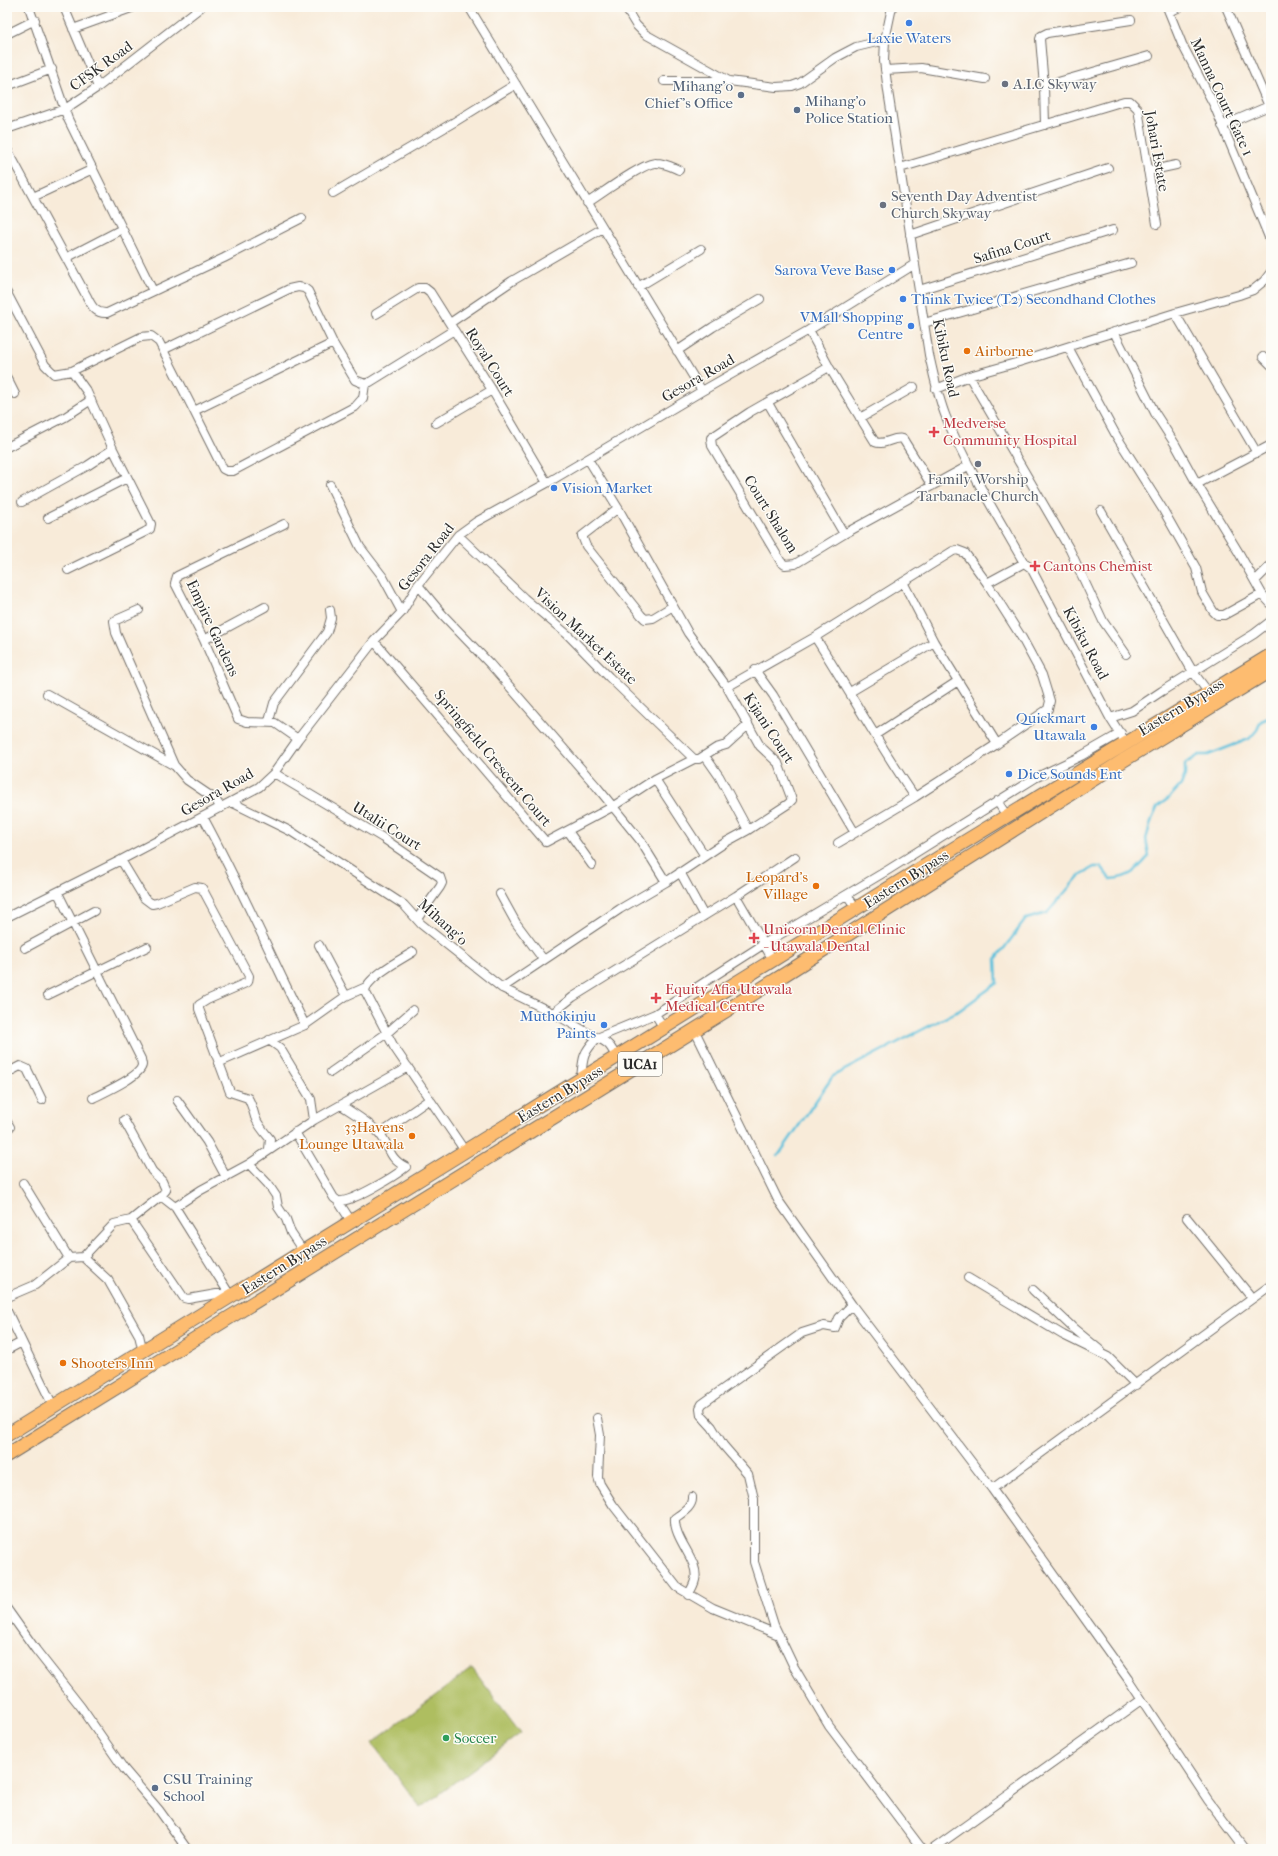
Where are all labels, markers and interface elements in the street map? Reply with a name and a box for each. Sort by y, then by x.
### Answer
marker: Laxie Waters [904,18,914,28]
place label: Laxie Waters [867,29,952,47]
street label: Manna Court Gate 1 [1187,35,1257,159]
street label: CFSK Road [66,37,137,95]
place label: A.I.C Skyway [1012,75,1098,93]
place label: Mihang'o Chief's Office [645,77,734,112]
marker: A.I.C Skyway [1000,79,1010,89]
marker: Mihang'o Chief's Office [736,90,746,100]
place label: Mihang'o Police Station [805,92,893,127]
marker: Mihang'o Police Station [792,105,802,115]
street label: Johari Estate [1141,108,1173,193]
place label: Seventh Day Adventist Church Skyway [891,187,1038,222]
marker: Seventh Day Adventist Church Skyway [878,200,888,210]
street label: Safina Court [971,226,1053,268]
place label: Sarova Veve Base [775,261,885,279]
marker: Sarova Veve Base [887,265,897,275]
place label: Think Twice (T2) Secondhand Clothes [911,290,1156,308]
marker: Think Twice (T2) Secondhand Clothes [898,294,908,304]
place label: VMall Shopping Centre [799,308,904,343]
street label: Kibiku Road [929,317,963,400]
marker: VMall Shopping Centre [906,321,916,331]
street label: Royal Court [462,324,519,400]
place label: Airborne [974,342,1034,360]
marker: Airborne [962,346,972,356]
street label: Gesora Road [658,350,738,406]
place label: Medverse Community Hospital [943,414,1077,449]
marker: Medverse Community Hospital [928,426,940,438]
marker: Family Worship Tarbanacle Church [973,459,983,469]
place label: Family Worship Tarbanacle Church [917,470,1040,505]
street label: Court Shalom [740,472,802,557]
place label: Vision Market [561,479,653,497]
marker: Vision Market [549,483,559,493]
street label: Gesora Road [394,519,459,594]
place label: Cantons Chemist [1043,557,1153,575]
marker: Cantons Chemist [1030,561,1040,571]
street label: Empire Gardens [183,577,243,680]
street label: Vision Market Estate [530,583,641,689]
street label: Kibiku Road [1059,603,1113,683]
street label: Eastern Bypass [1135,674,1227,740]
street label: Springfield Crescent Court [431,686,556,830]
street label: Kijani Court [740,689,799,767]
place label: Quickmart Utawala [1016,709,1087,744]
marker: Quickmart Utawala [1089,722,1099,732]
street label: Gesora Road [177,764,257,820]
place label: Dice Sounds Ent [1017,765,1123,783]
marker: Dice Sounds Ent [1004,769,1014,779]
street label: Utalii Court [349,798,425,855]
street label: Eastern Bypass [860,846,952,912]
place label: Leopard's Village [746,868,809,903]
marker: Leopard's Village [811,881,821,891]
street label: Mihang'o [414,895,472,949]
place label: Unicorn Dental Clinic - Utawala Dental [763,920,906,955]
marker: Unicorn Dental Clinic - Utawala Dental [748,932,760,944]
place label: Equity Afia Utawala Medical Centre [665,980,793,1015]
marker: Equity Afia Utawala Medical Centre [650,992,662,1004]
place label: Muthokinju Paints [520,1007,596,1042]
marker: Muthokinju Paints [599,1020,609,1030]
road number: UCA1 [618,1052,662,1076]
street label: Eastern Bypass [514,1061,606,1127]
place label: 33Havens Lounge Utawala [299,1118,405,1153]
marker: 33Havens Lounge Utawala [407,1131,417,1141]
street label: Eastern Bypass [238,1232,330,1298]
place label: Shooters Inn [71,1354,154,1372]
marker: Shooters Inn [58,1358,68,1368]
place label: Soccer [454,1729,497,1747]
marker: Soccer [441,1733,451,1743]
place label: CSU Training School [163,1770,253,1805]
marker: CSU Training School [150,1783,160,1793]

